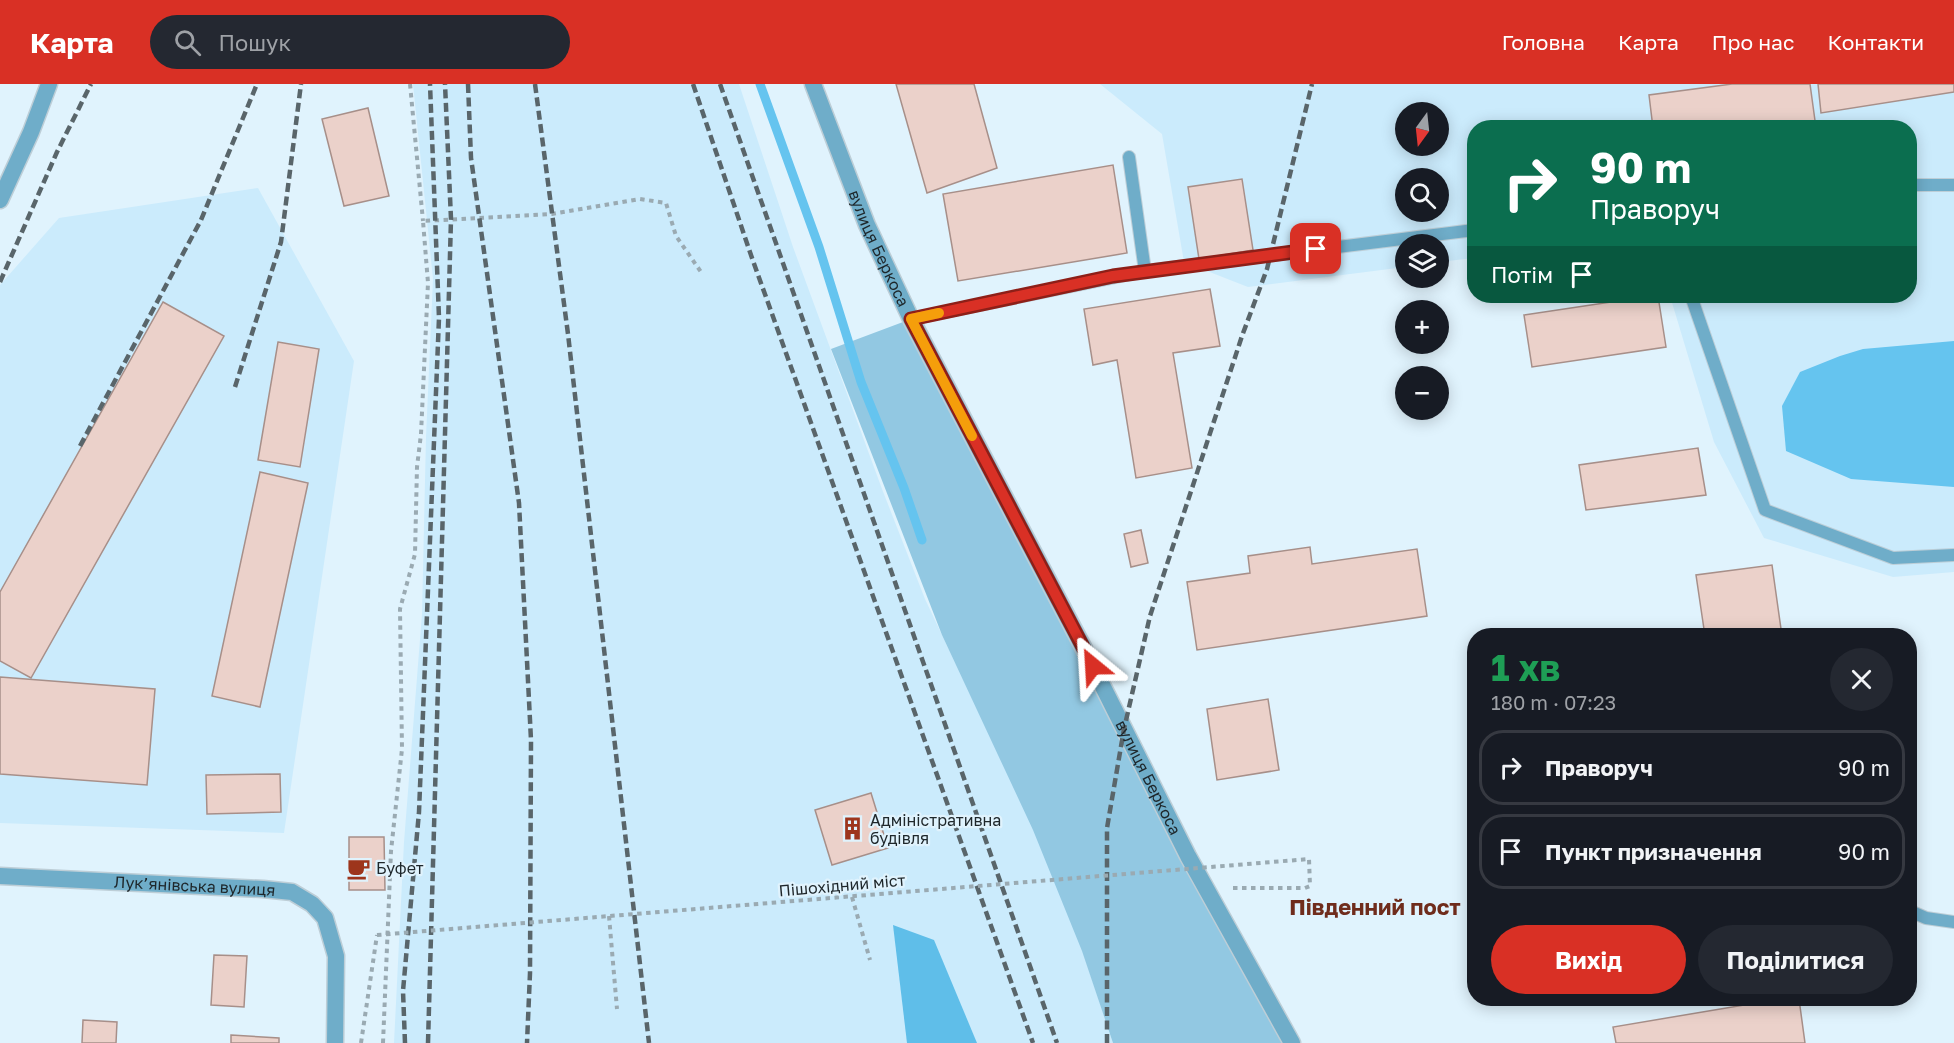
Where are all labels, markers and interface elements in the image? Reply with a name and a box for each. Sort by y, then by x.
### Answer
search box [150,15,570,69]
text: Карта [30,26,114,59]
icon: search [171,26,204,59]
text: Пошук [219,29,291,56]
text: Головна [1502,29,1585,55]
text: Карта [1618,29,1679,55]
text: Про нас [1712,29,1794,55]
text: Контакти [1827,29,1924,55]
north arrow [1395,102,1449,156]
map controls [1395,102,1449,420]
text: 90 m [1590,142,1691,192]
icon: right [1491,144,1569,222]
button: search [1395,168,1449,222]
street label: вулиця Беркоса [844,187,914,310]
text: Праворуч [1590,193,1720,225]
pin [1290,223,1341,274]
icon: arrive [1299,232,1332,265]
button: layers [1395,234,1449,288]
icon: arrive [1565,258,1598,291]
text: Потім [1491,261,1553,288]
button: + [1395,300,1449,354]
button: − [1395,366,1449,420]
position arrow [1061,634,1125,698]
text: 1 хв [1491,646,1560,689]
button: close [1830,648,1893,711]
text: 180 m · 07:23 [1491,690,1616,714]
street label: вулиця Беркоса [1111,717,1186,838]
icon: right [1494,751,1527,784]
text: Праворуч [1545,754,1653,781]
text: 90 m [1838,754,1890,781]
place label: Адміністративна будівля [870,810,1001,848]
building icon: Адміністративна будівля [839,816,865,842]
icon: arrive [1494,835,1527,868]
text: Пункт призначення [1545,838,1762,865]
text: 90 m [1838,838,1890,865]
cafe icon: Буфет [345,855,371,881]
place label: Буфет [376,858,424,878]
street label: Пішохідний міст [778,869,906,900]
street label: Лук’янівська вулиця [114,872,276,900]
district label: Південний пост [1289,893,1461,920]
button: Вихід [1491,925,1686,994]
button: Поділитися [1698,925,1893,994]

